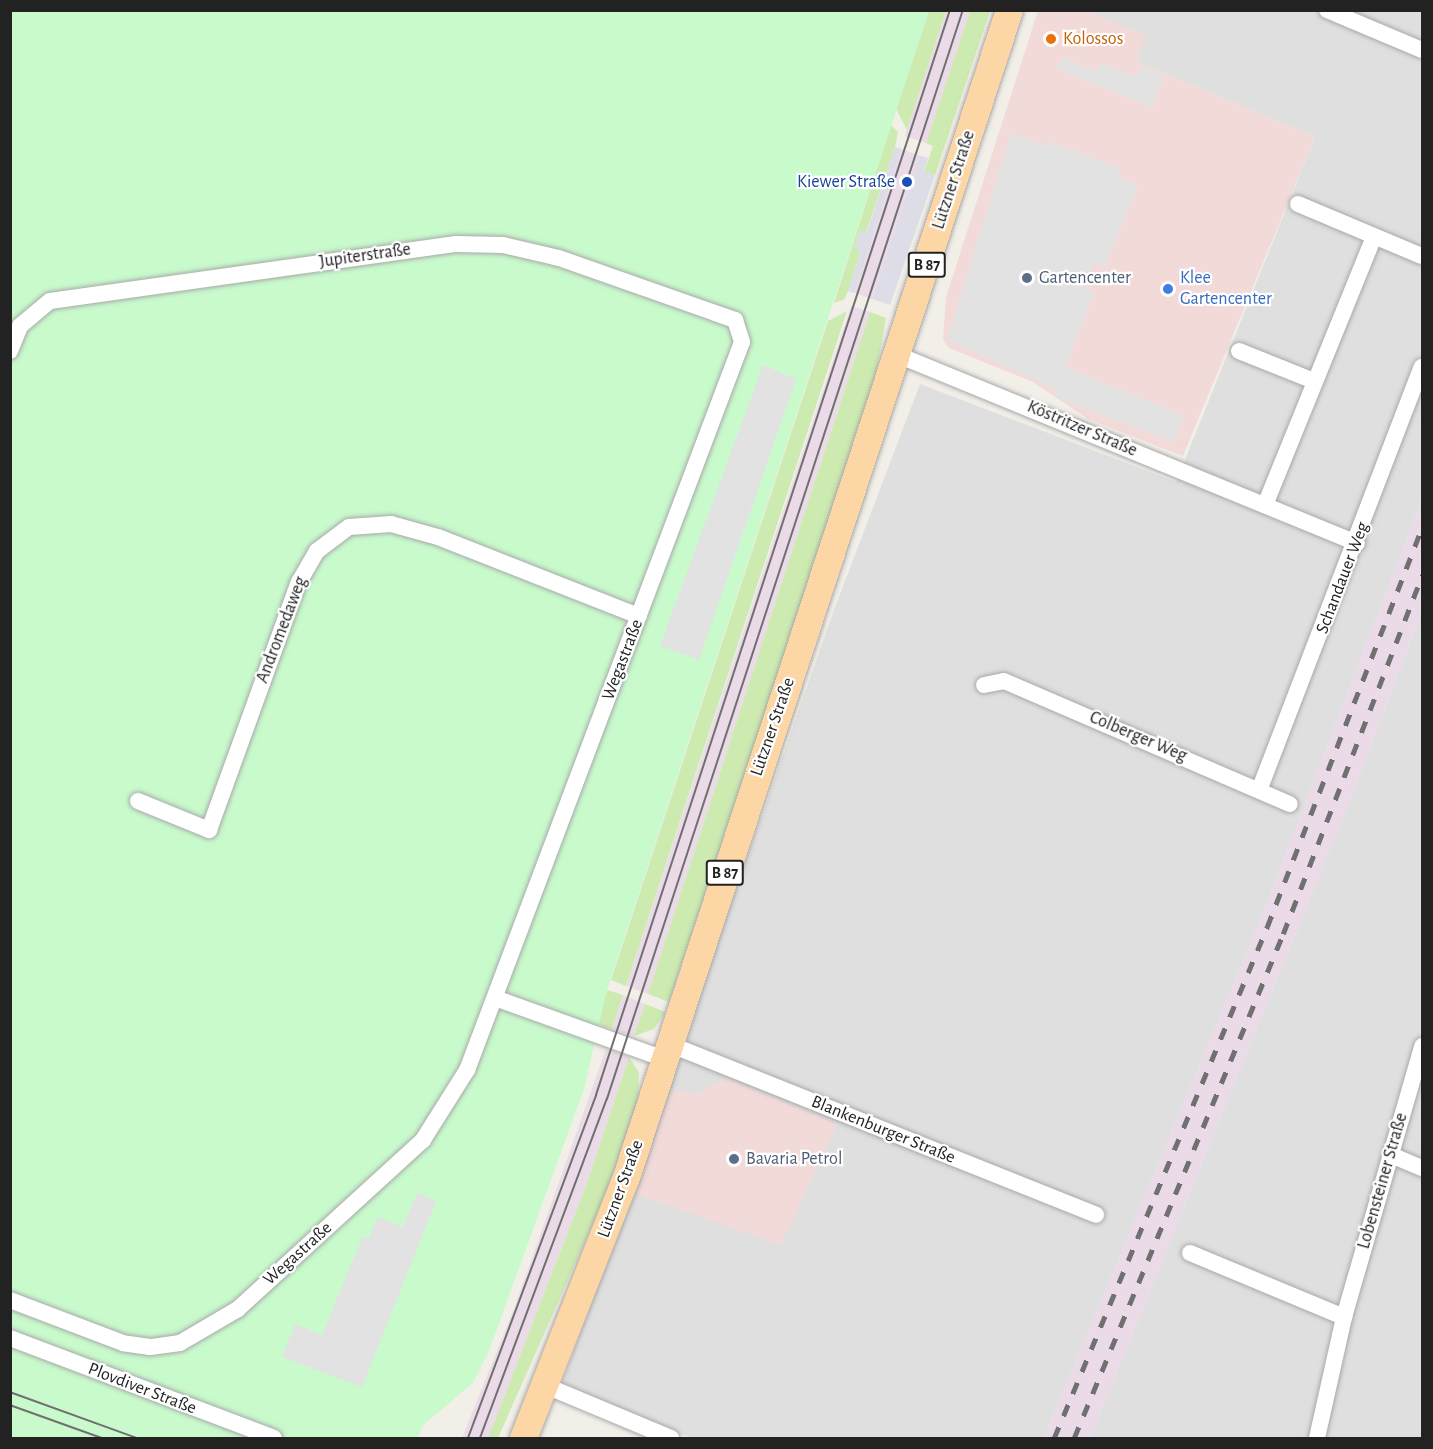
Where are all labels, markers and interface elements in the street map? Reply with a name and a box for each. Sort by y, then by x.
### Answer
place label: Kolossos [1063,28,1123,50]
marker: Kolossos [1044,32,1058,46]
street label: Lützner Straße [928,128,980,232]
place label: Kiewer Straße [797,171,895,193]
marker: Kiewer Straße [900,175,914,189]
street label: Jupiterstraße [318,239,412,273]
road number: B 87 [908,252,946,278]
place label: Gartencenter [1039,267,1131,289]
place label: Klee Gartencenter [1180,268,1272,310]
marker: Gartencenter [1020,271,1034,285]
marker: Klee Gartencenter [1161,282,1175,296]
street label: Köstritzer Straße [1024,396,1140,462]
street label: Schandauer Weg [1312,519,1374,637]
street label: Andromedaweg [252,574,312,686]
street label: Wegastraße [598,617,648,703]
street label: Lützner Straße [746,675,800,779]
street label: Colberger Weg [1086,707,1190,767]
road number: B 87 [706,860,744,886]
street label: Blankenburger Straße [808,1091,958,1169]
street label: Lobensteiner Straße [1353,1110,1413,1252]
street label: Lützner Straße [593,1137,649,1241]
place label: Bavaria Petrol [746,1148,842,1170]
marker: Bavaria Petrol [727,1152,741,1166]
street label: Wegastraße [259,1218,337,1290]
street label: Plovdiver Straße [85,1358,199,1420]

